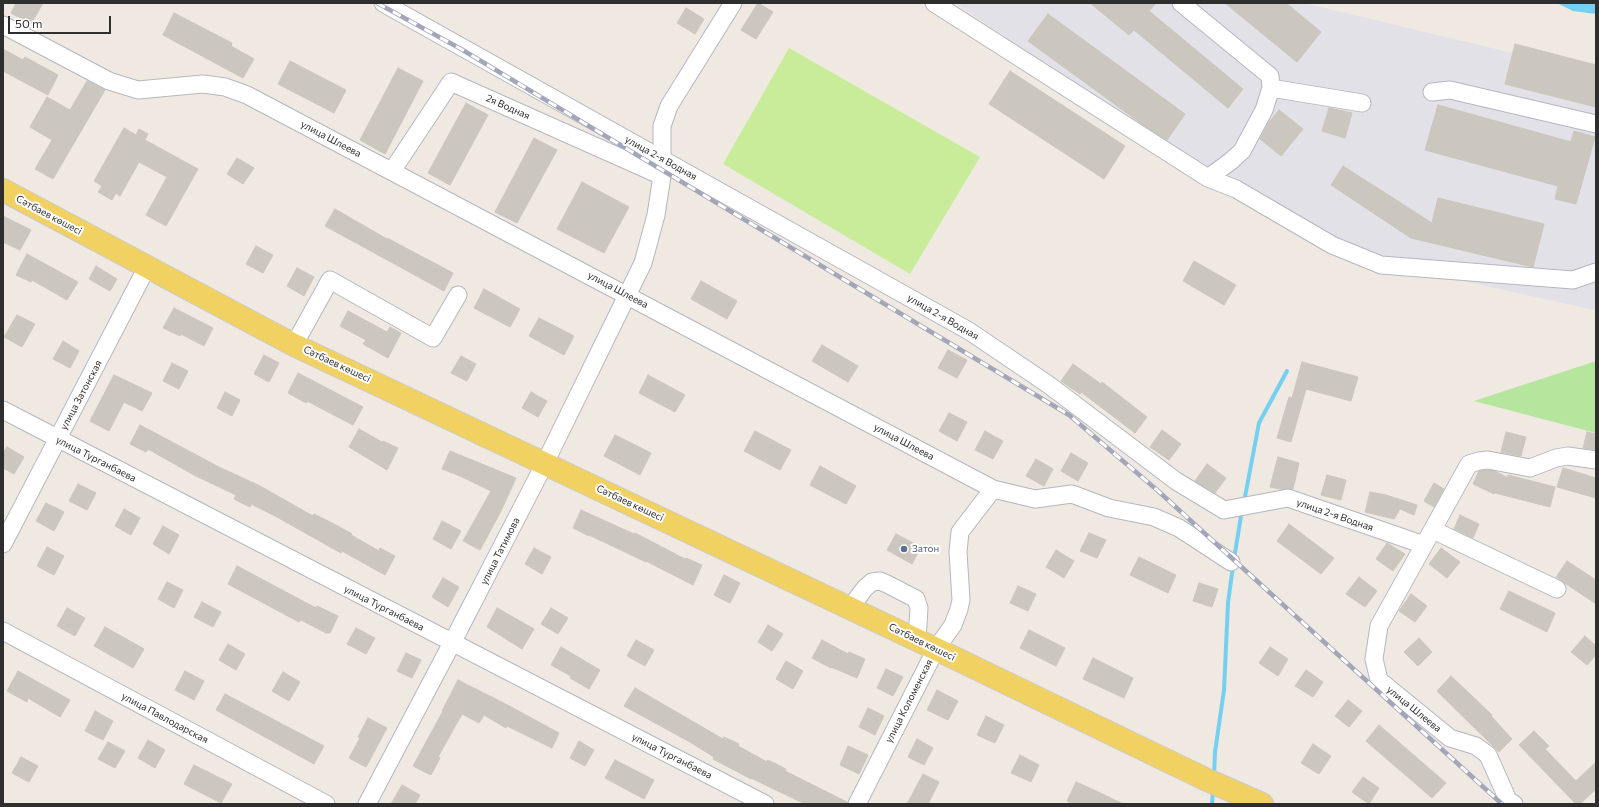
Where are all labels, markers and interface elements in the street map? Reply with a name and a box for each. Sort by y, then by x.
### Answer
scale bar [10,8,113,34]
text: 50 m [15,16,43,30]
street label: 2я Водная [484,92,532,122]
street label: улица Шлеева [299,118,363,160]
street label: улица 2-я Водная [623,133,699,183]
street label: Сәтбаев көшесі [14,193,84,237]
street label: улица Шлеева [586,269,650,311]
street label: улица 2-я Водная [905,292,981,342]
street label: Сәтбаев көшесі [302,343,372,385]
street label: улица Затонская [58,358,104,432]
street label: улица Шлеева [872,421,936,463]
street label: улица Турганбаева [54,434,138,484]
street label: Сәтбаев көшесі [595,482,665,524]
street label: улица 2-я Водная [1295,496,1375,534]
street label: улица Татимова [478,515,522,587]
place label: Затон [912,543,939,555]
marker: Затон [899,544,909,554]
street label: улица Турганбаева [342,583,426,633]
street label: Сәтбаев көшесі [887,621,957,663]
street label: улица Коломенская [883,657,935,745]
street label: улица Шлеева [1384,683,1444,735]
street label: улица Павлодарская [120,690,210,746]
street label: улица Турганбаева [630,731,714,781]

